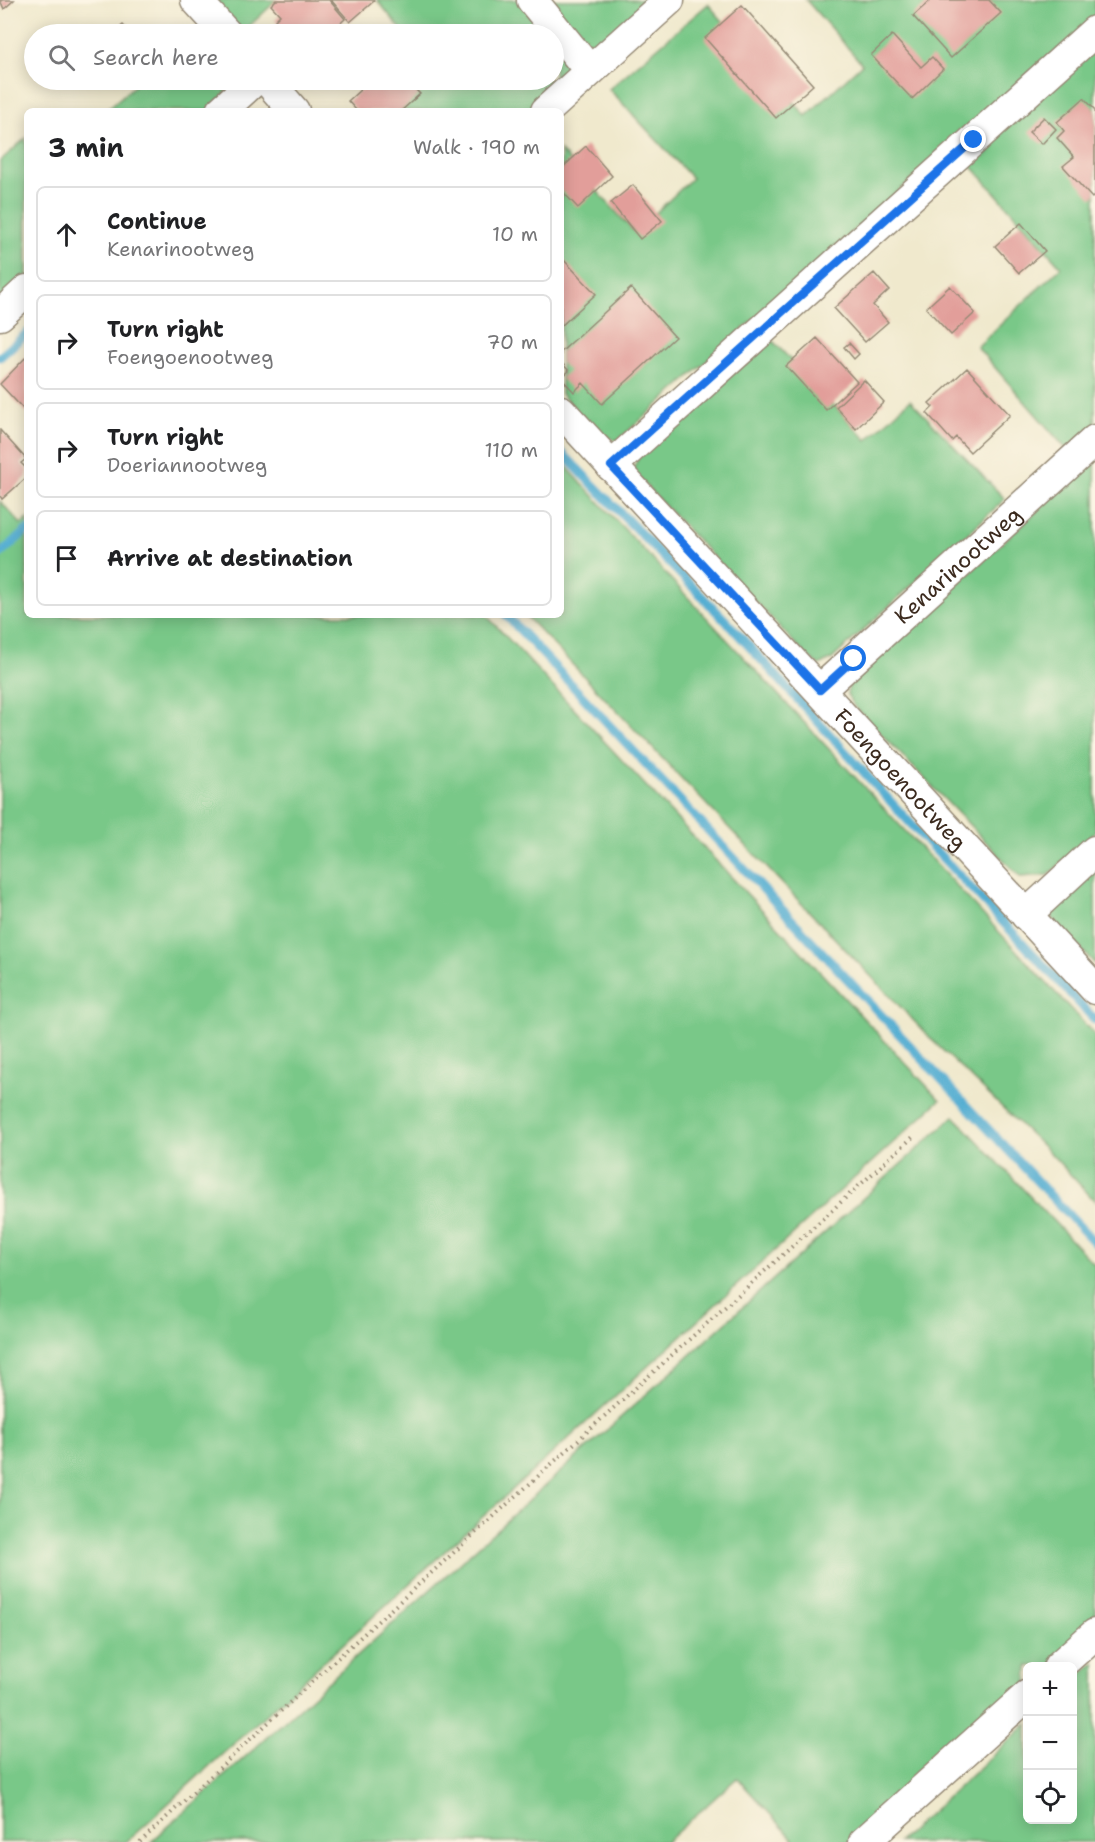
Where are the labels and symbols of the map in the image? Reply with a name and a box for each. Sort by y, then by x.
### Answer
route end [960,126,986,152]
street label: Kenarinootweg [888,500,1027,630]
route start [840,645,866,671]
street label: Foengoenootweg [828,702,974,856]

